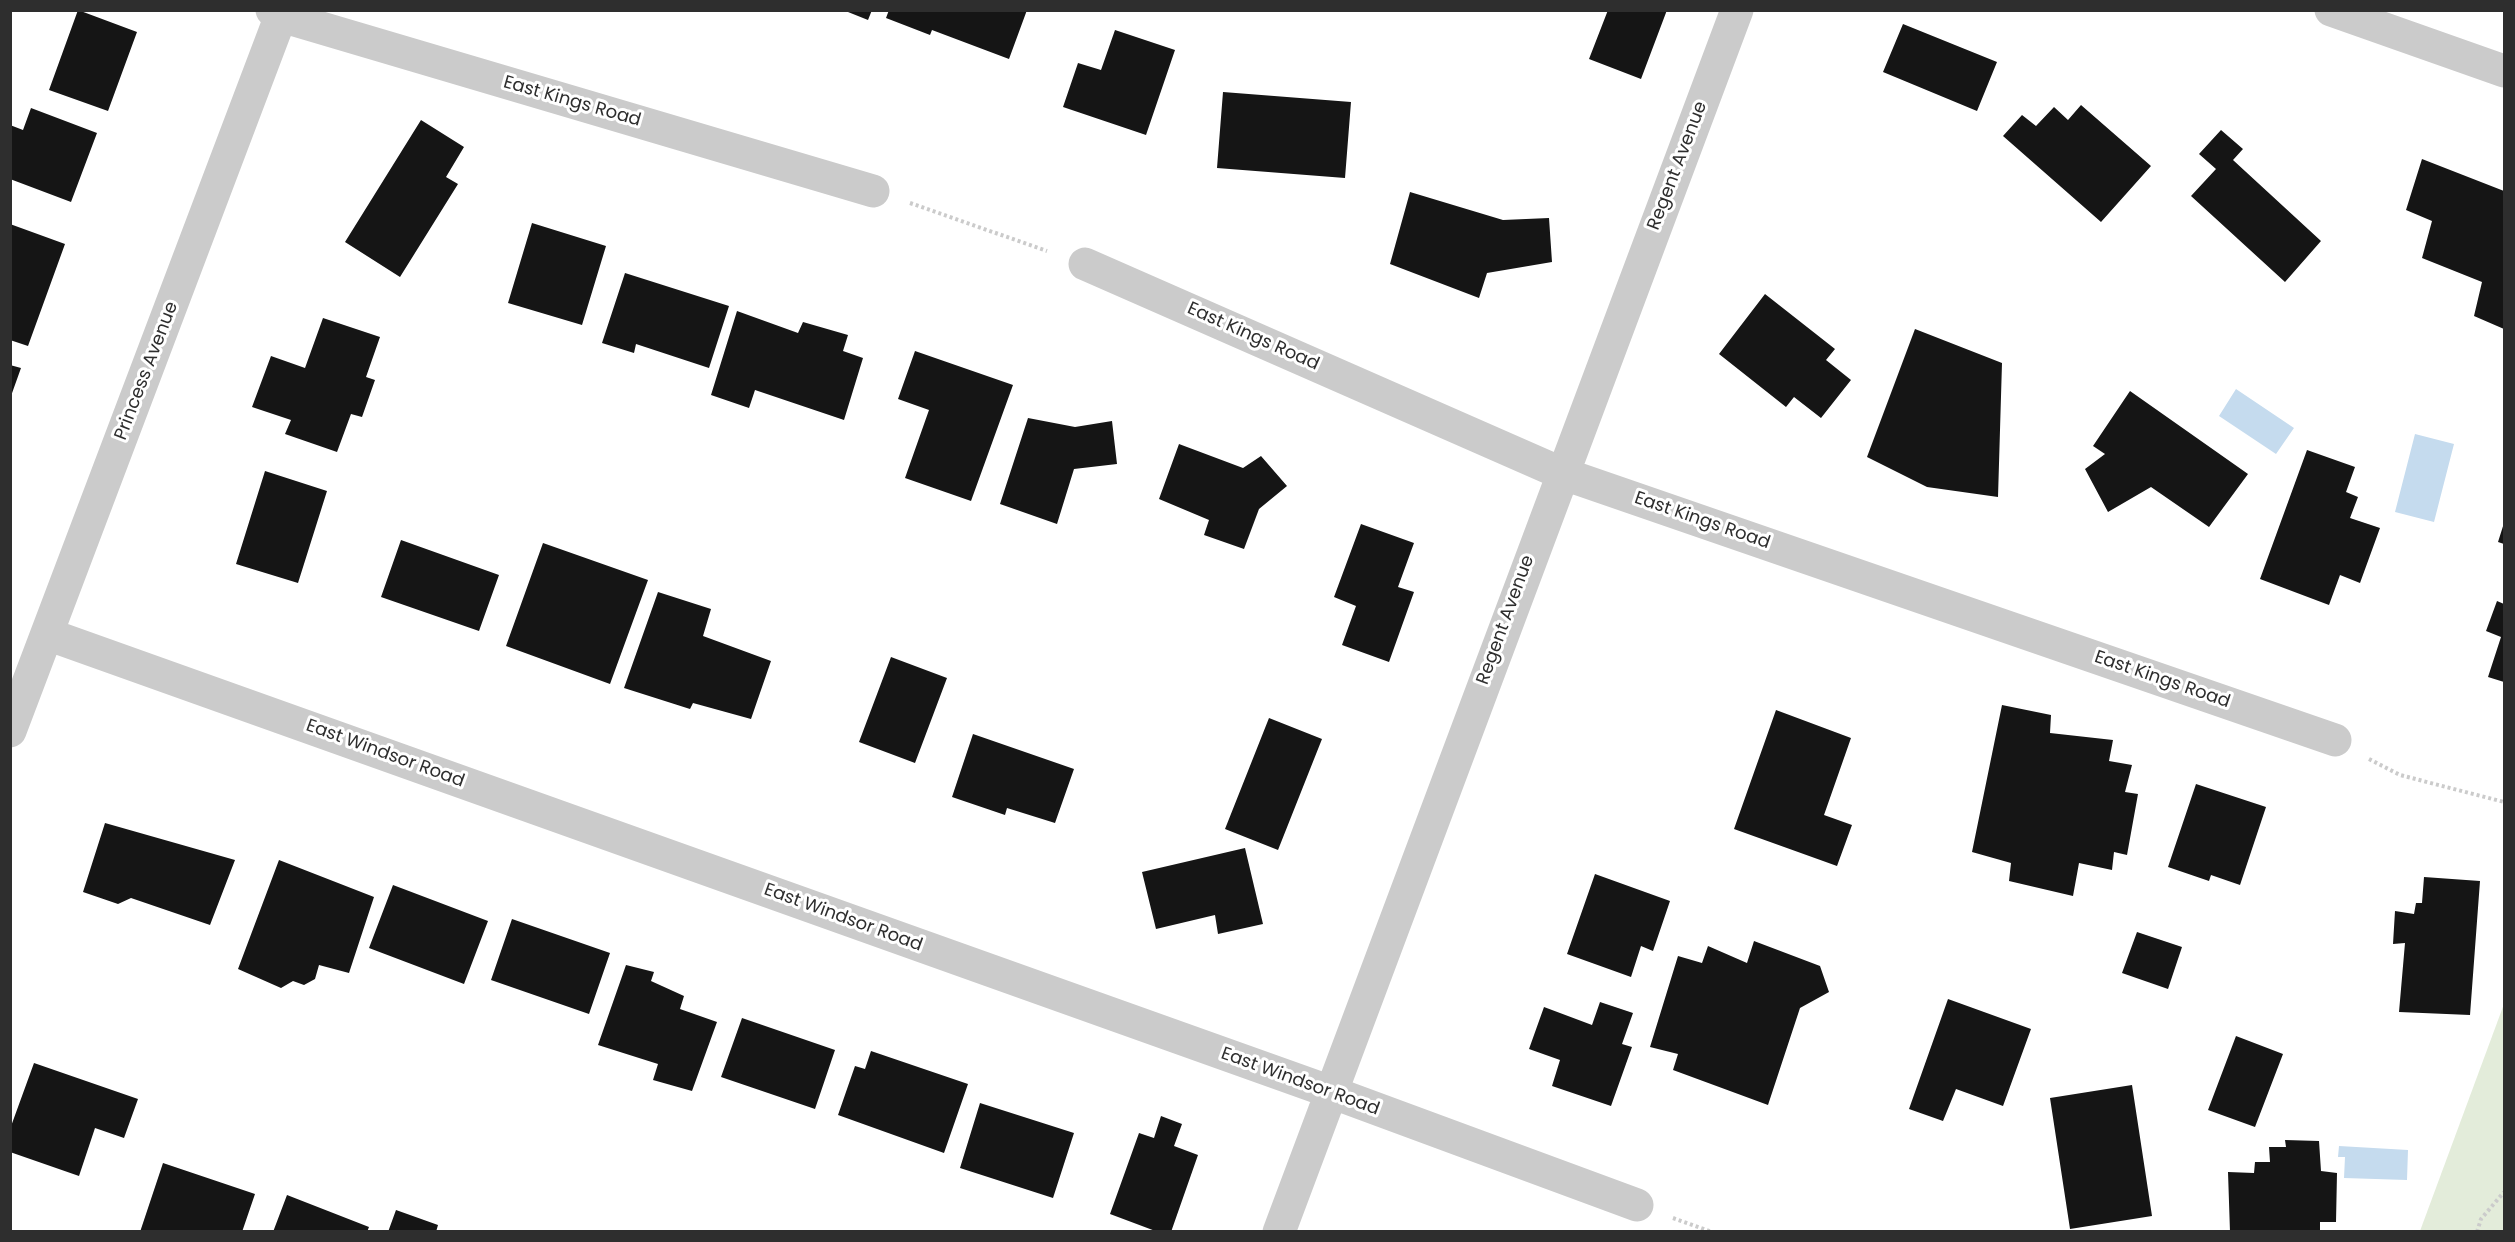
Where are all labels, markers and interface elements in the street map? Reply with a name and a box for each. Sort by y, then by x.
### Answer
street label: East Kings Road [501,72,643,132]
street label: Regent Avenue [1644,99,1712,233]
street label: East Kings Road [1184,298,1322,376]
street label: Princess Avenue [111,299,183,443]
street label: East Kings Road [1631,488,1773,554]
street label: Regent Avenue [1473,552,1539,688]
street label: East Kings Road [2091,647,2233,713]
street label: East Windsor Road [303,715,467,793]
street label: East Windsor Road [761,879,925,957]
street label: East Windsor Road [1218,1043,1382,1121]

